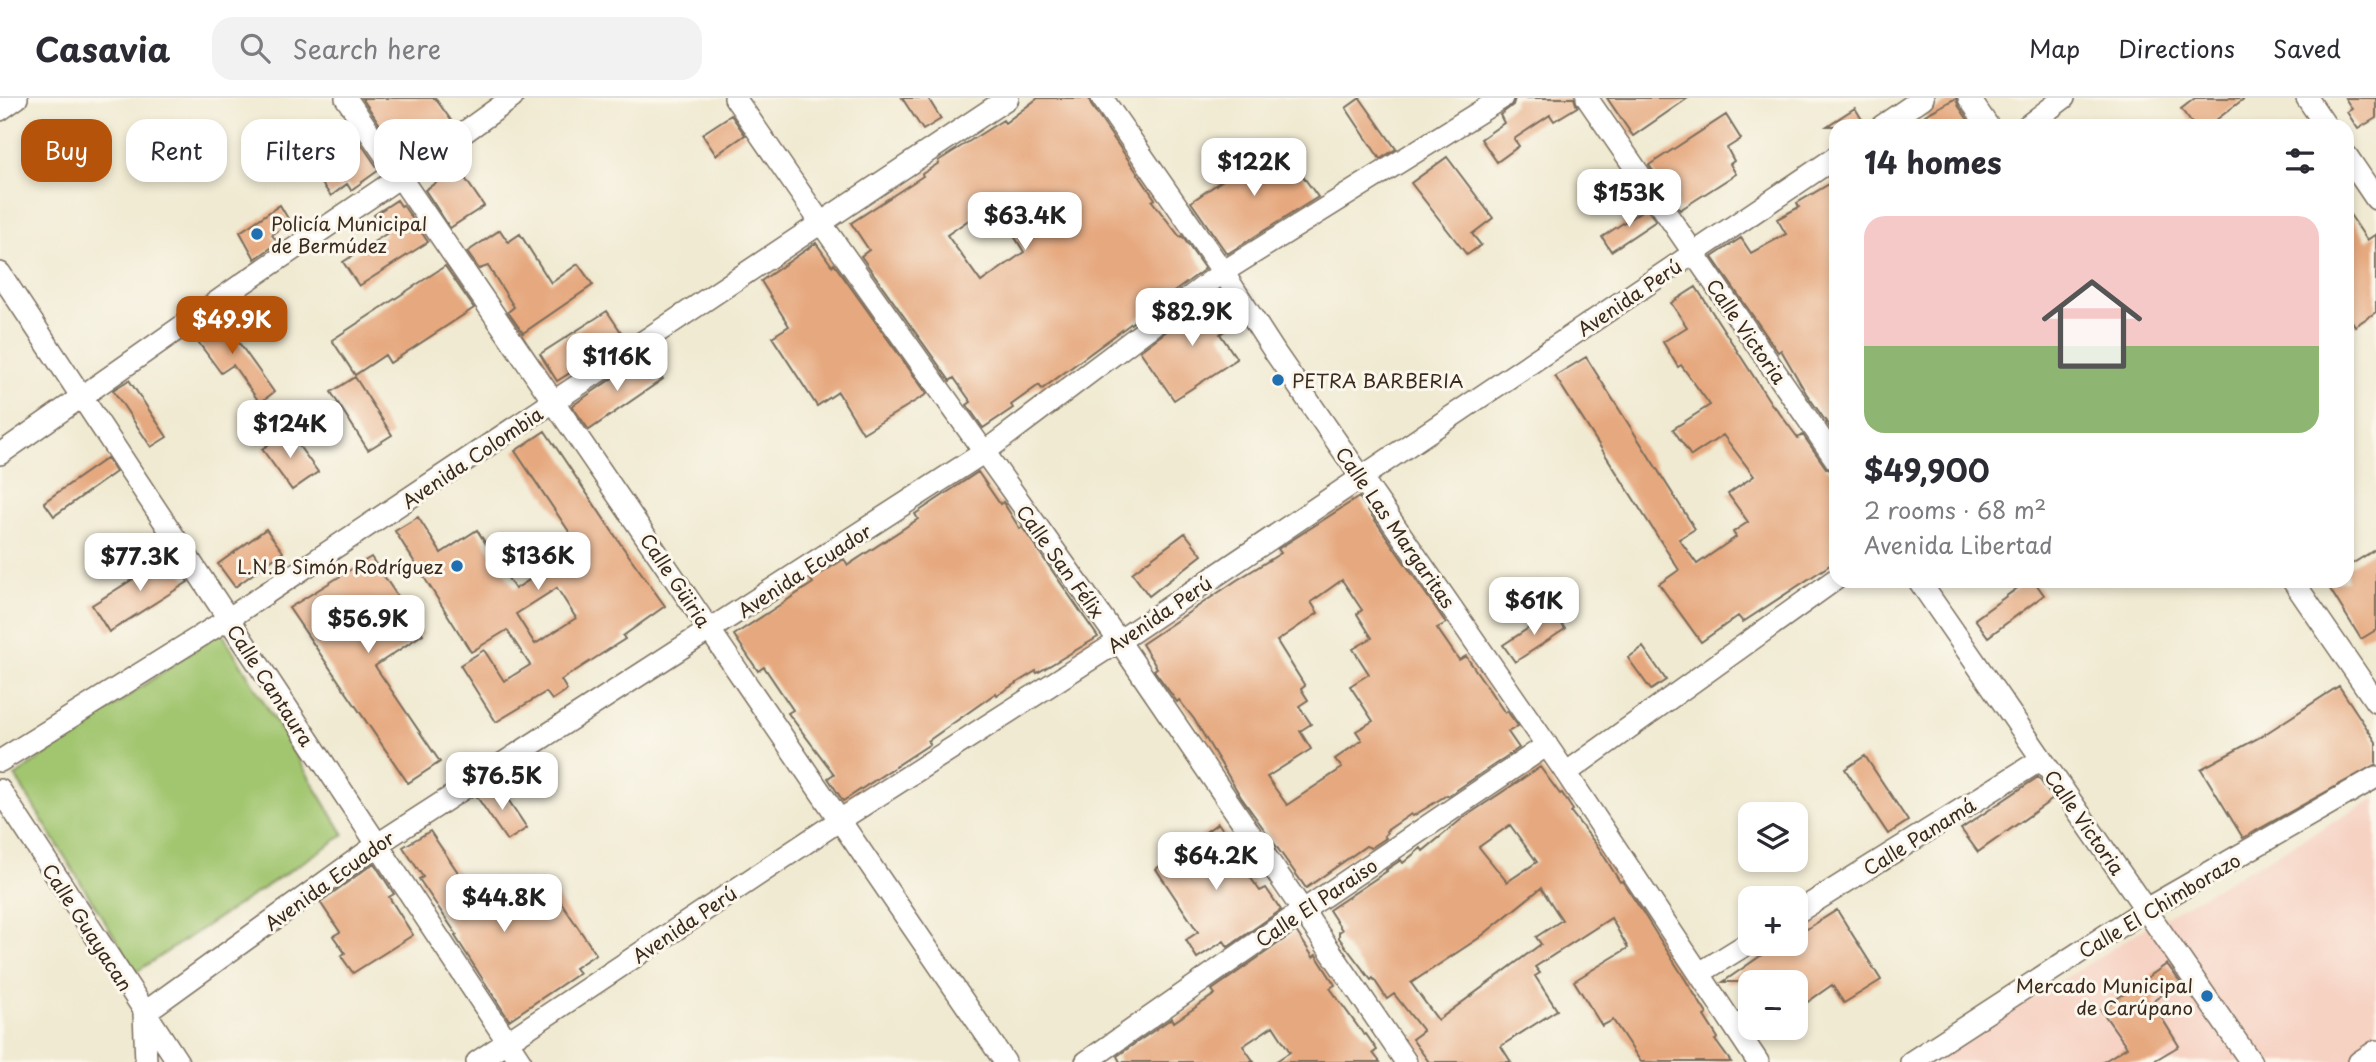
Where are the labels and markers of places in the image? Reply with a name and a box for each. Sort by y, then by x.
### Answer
pin: $122K [1205,139,1303,198]
pin: $153K [1580,170,1678,229]
pin: $63.4K [968,192,1082,252]
place label: Policía Municipal de Bermúdez [271,209,427,259]
marker: Policía Municipal de Bermúdez [249,226,265,242]
pin: $82.9K [1135,288,1249,348]
pin: $49.9K [175,296,289,356]
pin: $116K [568,334,666,393]
place label: PETRA BARBERIA [1292,366,1464,394]
marker: PETRA BARBERIA [1270,372,1286,388]
pin: $124K [241,400,339,460]
pin: $136K [489,532,587,592]
pin: $77.3K [83,533,197,593]
place label: L.N.B Simón Rodríguez [237,552,443,580]
marker: L.N.B Simón Rodríguez [449,558,465,574]
pin: $61K [1493,578,1575,637]
pin: $56.9K [311,596,425,655]
pin: $76.5K [445,752,559,812]
pin: $64.2K [1159,832,1273,892]
pin: $44.8K [447,874,561,934]
place label: Mercado Municipal de Carúpano [2016,971,2193,1021]
marker: Mercado Municipal de Carúpano [2199,988,2215,1004]

